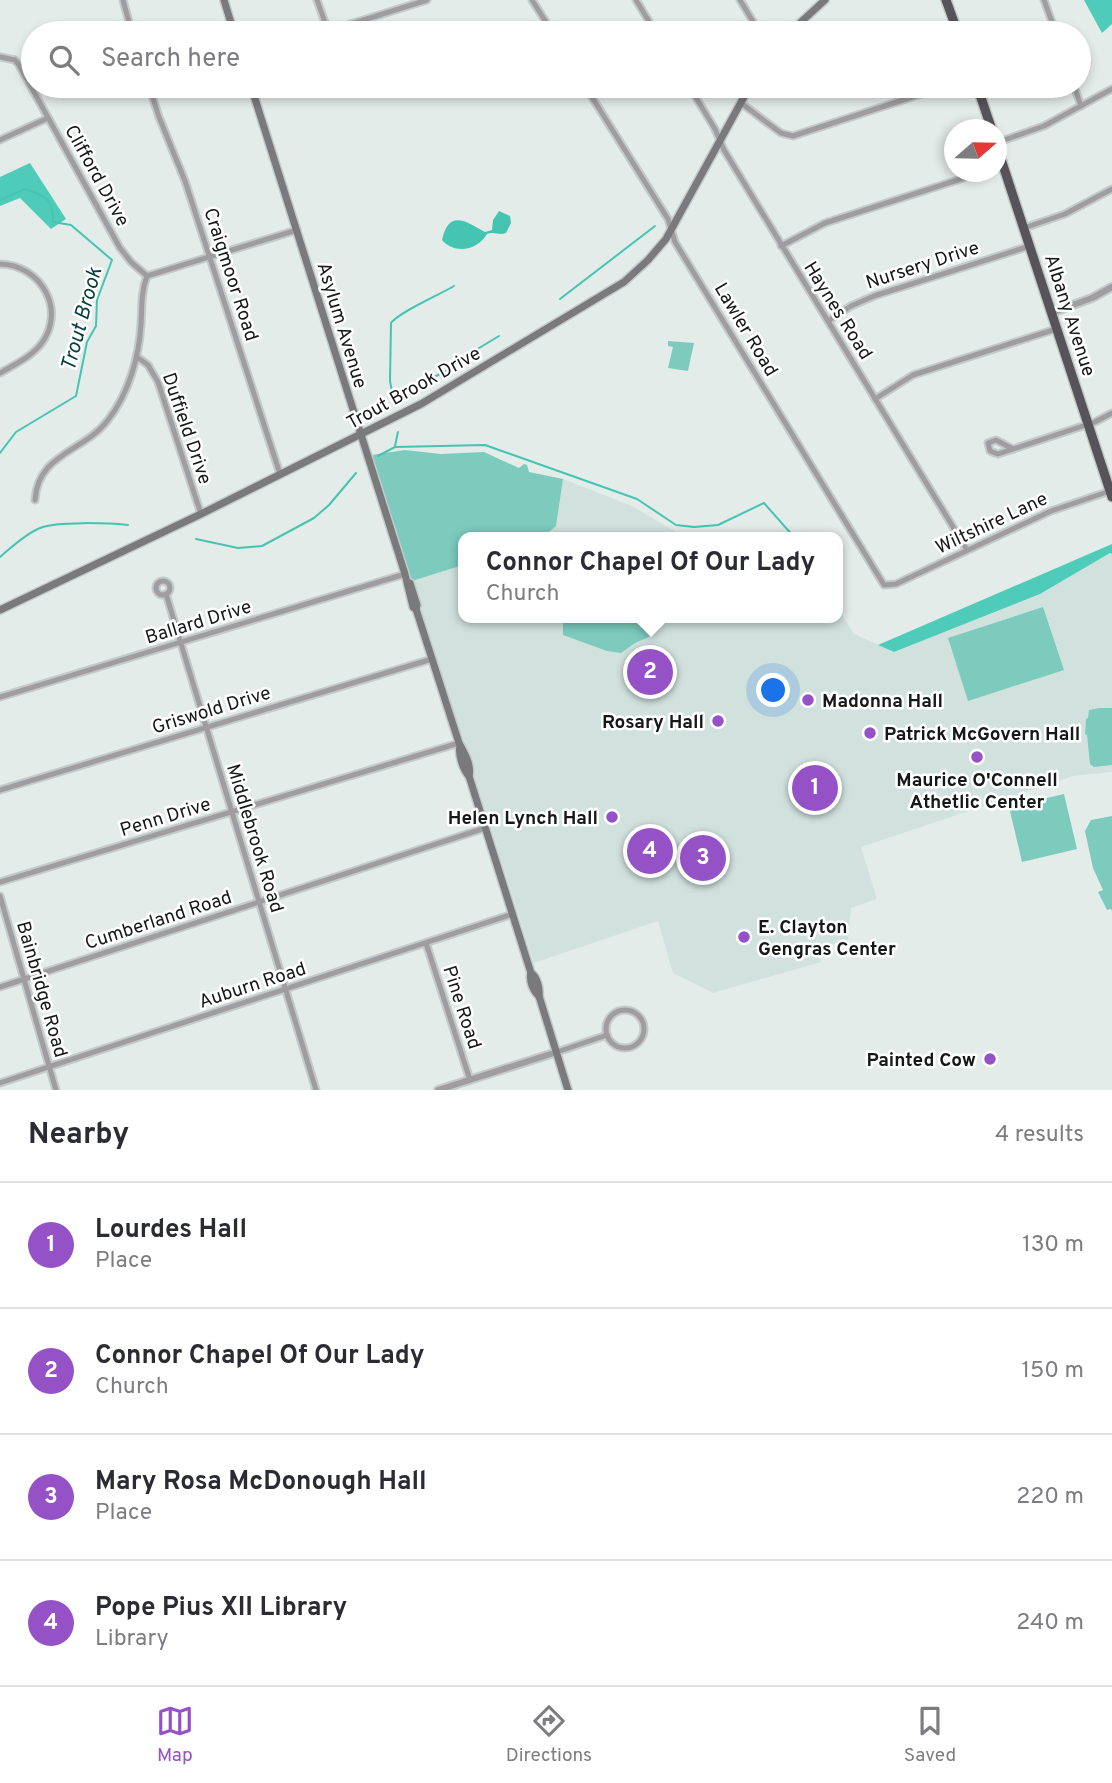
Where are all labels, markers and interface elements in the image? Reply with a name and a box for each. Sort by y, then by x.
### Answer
search box [21,21,1091,98]
icon: search [45,41,83,79]
text: Search here [101,43,240,76]
north arrow [944,119,1007,182]
street label: Clifford Drive [58,121,134,231]
street label: Craigmoor Road [197,205,263,344]
street label: Nursery Drive [863,236,982,296]
street label: Albany Avenue [1038,252,1100,380]
street label: Haynes Road [798,258,877,365]
street label: Asylum Avenue [311,260,372,392]
water label: Trout Brook [56,264,109,374]
street label: Lawler Road [708,279,783,381]
street label: Trout Brook Drive [343,342,485,436]
street label: Duffield Drive [156,370,216,488]
street label: Wiltshire Lane [932,487,1052,560]
popup [458,532,843,623]
text: Connor Chapel Of Our Lady [486,547,815,580]
text: Church [486,580,559,609]
street label: Ballard Drive [143,595,255,650]
pin: 2 [627,646,673,698]
your location [756,673,790,707]
street label: Griswold Drive [149,681,274,740]
place label: Madonna Hall [822,690,943,714]
marker: Madonna Hall [800,692,816,708]
place label: Rosary Hall [602,711,704,735]
marker: Rosary Hall [710,713,726,729]
place label: Patrick McGovern Hall [884,723,1080,747]
marker: Patrick McGovern Hall [862,725,878,741]
marker: Maurice O'Connell Athetlic Center [969,749,985,765]
street label: Middlebrook Road [220,761,288,916]
pin: 1 [792,762,838,814]
place label: Maurice O'Connell Athetlic Center [896,769,1058,815]
street label: Penn Drive [117,793,214,843]
place label: Helen Lynch Hall [448,807,598,831]
marker: Helen Lynch Hall [604,809,620,825]
pin: 4 [627,825,673,877]
pin: 3 [680,832,726,884]
street label: Cumberland Road [82,886,235,956]
place label: E. Clayton Gengras Center [758,916,896,962]
street label: Bainbridge Road [10,919,72,1061]
marker: E. Clayton Gengras Center [736,929,752,945]
street label: Auburn Road [196,957,309,1015]
street label: Pine Road [436,963,486,1052]
place label: Painted Cow [867,1049,976,1073]
marker: Painted Cow [982,1051,998,1067]
text: Nearby [28,1117,129,1154]
text: 4 results [995,1121,1084,1150]
text: Lourdes Hall [95,1214,247,1247]
text: 1 [46,1231,56,1260]
text: 130 m [1022,1231,1084,1260]
text: Place [95,1247,152,1276]
text: Connor Chapel Of Our Lady [95,1340,425,1373]
text: 2 [44,1357,58,1386]
text: 150 m [1022,1357,1084,1386]
text: Church [95,1373,169,1402]
text: Mary Rosa McDonough Hall [95,1466,427,1499]
text: 3 [44,1483,58,1512]
text: 220 m [1016,1483,1084,1512]
text: Place [95,1499,152,1528]
text: Pope Pius XII Library [95,1592,347,1625]
text: 4 [44,1609,58,1638]
text: 240 m [1016,1609,1084,1638]
text: Library [95,1625,169,1654]
tab: Map [156,1702,194,1768]
tab: Directions [506,1702,592,1768]
tab: Saved [904,1702,956,1768]

